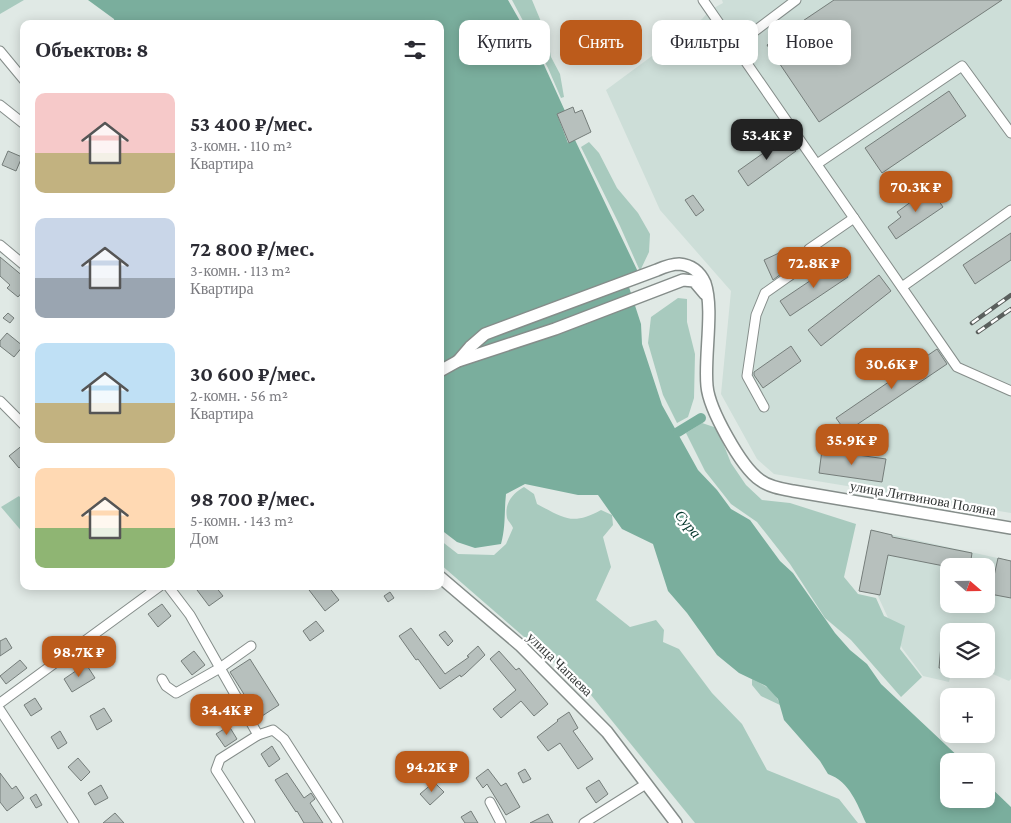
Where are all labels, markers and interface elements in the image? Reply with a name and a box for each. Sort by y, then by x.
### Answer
chip: Купить [459,20,550,65]
chip: Снять [560,20,642,65]
chip: Фильтры [652,20,758,65]
chip: Новое [768,20,851,65]
icon: filters [401,36,429,64]
text: Объектов: 8 [35,38,148,62]
text: 53 400 ₽/мес. [190,112,313,136]
icon: home [75,113,135,173]
pin: 53.4K ₽ [721,119,813,161]
text: 53.4K ₽ [742,126,792,143]
text: 3-комн. · 110 m² [190,137,292,154]
text: Квартира [190,155,254,172]
pin: 70.3K ₽ [870,170,962,213]
text: 70.3K ₽ [890,178,942,195]
text: 72 800 ₽/мес. [190,237,315,261]
icon: home [75,238,135,298]
pin: 72.8K ₽ [768,246,860,289]
text: 72.8K ₽ [788,254,840,271]
text: 3-комн. · 113 m² [190,262,291,279]
text: Квартира [190,280,254,297]
pin: 30.6K ₽ [846,348,938,390]
text: 30.6K ₽ [866,355,918,372]
text: 30 600 ₽/мес. [190,362,316,386]
icon: home [75,363,135,423]
text: 2-комн. · 56 m² [190,387,288,404]
text: Квартира [190,405,254,422]
pin: 35.9K ₽ [806,424,898,466]
text: 35.9K ₽ [827,431,877,448]
street label: улица Литвинова Поляна [849,477,998,519]
text: 98 700 ₽/мес. [190,487,315,511]
icon: home [75,488,135,548]
water label: Сура [672,507,704,541]
text: 5-комн. · 143 m² [190,512,293,529]
text: Дом [190,530,219,547]
north arrow [940,558,995,612]
map controls [940,558,995,808]
button: layers [940,623,995,678]
street label: улица Чапаева [524,629,597,700]
pin: 98.7K ₽ [33,636,125,678]
text: 98.7K ₽ [53,643,105,660]
button: + [940,688,995,743]
pin: 34.4K ₽ [181,694,273,736]
text: 34.4K ₽ [201,701,253,718]
pin: 94.2K ₽ [386,750,478,793]
button: − [940,753,995,808]
text: 94.2K ₽ [406,758,458,775]

